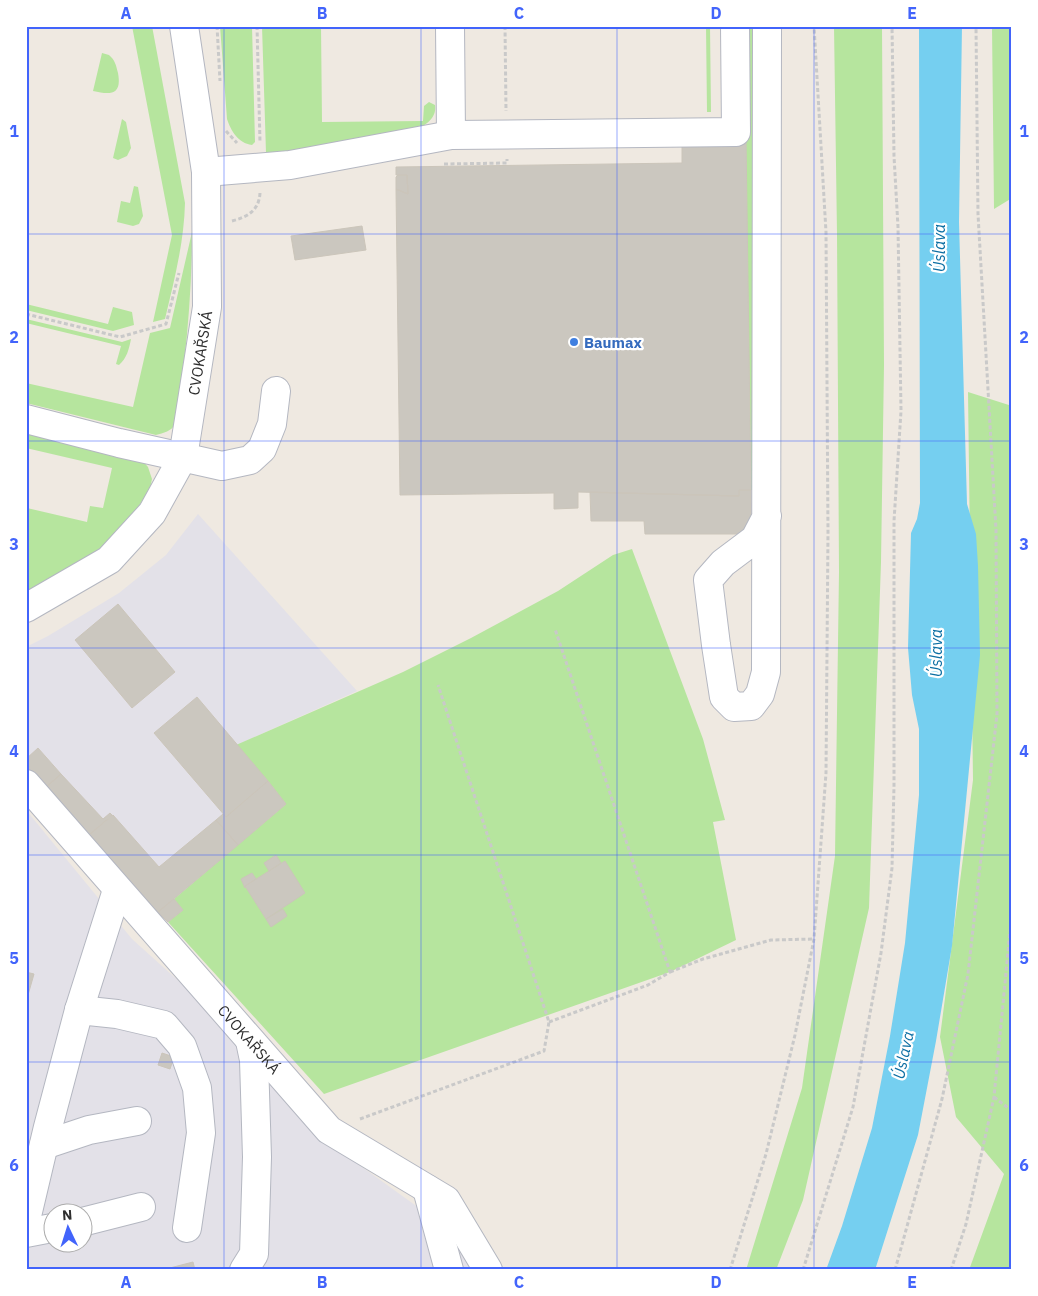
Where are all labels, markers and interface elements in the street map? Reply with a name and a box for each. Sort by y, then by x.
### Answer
text: A [121,3,132,23]
text: B [317,3,328,23]
text: C [514,3,524,23]
text: D [710,3,722,23]
text: E [907,3,917,23]
text: 1 [9,121,19,141]
text: 1 [1019,121,1029,141]
water label: Úslava [928,224,949,272]
street label: CVOKAŘSKÁ [184,309,216,397]
text: 2 [9,327,19,347]
text: 2 [1019,327,1029,347]
place label: Baumax [584,333,642,352]
marker: Baumax [568,336,580,348]
text: 3 [9,534,19,554]
text: 3 [1019,534,1029,554]
water label: Úslava [925,629,946,677]
text: 4 [9,741,19,761]
text: 4 [1019,741,1029,761]
text: 5 [9,948,19,968]
text: 5 [1019,948,1029,968]
street label: CVOKAŘSKÁ [214,1001,285,1078]
water label: Úslava [887,1029,918,1081]
text: 6 [9,1155,19,1175]
text: 6 [1019,1155,1029,1175]
north arrow [42,1204,92,1254]
text: N [61,1206,73,1224]
text: A [121,1272,132,1292]
text: B [317,1272,328,1292]
text: C [514,1272,524,1292]
text: D [710,1272,722,1292]
text: E [907,1272,917,1292]

